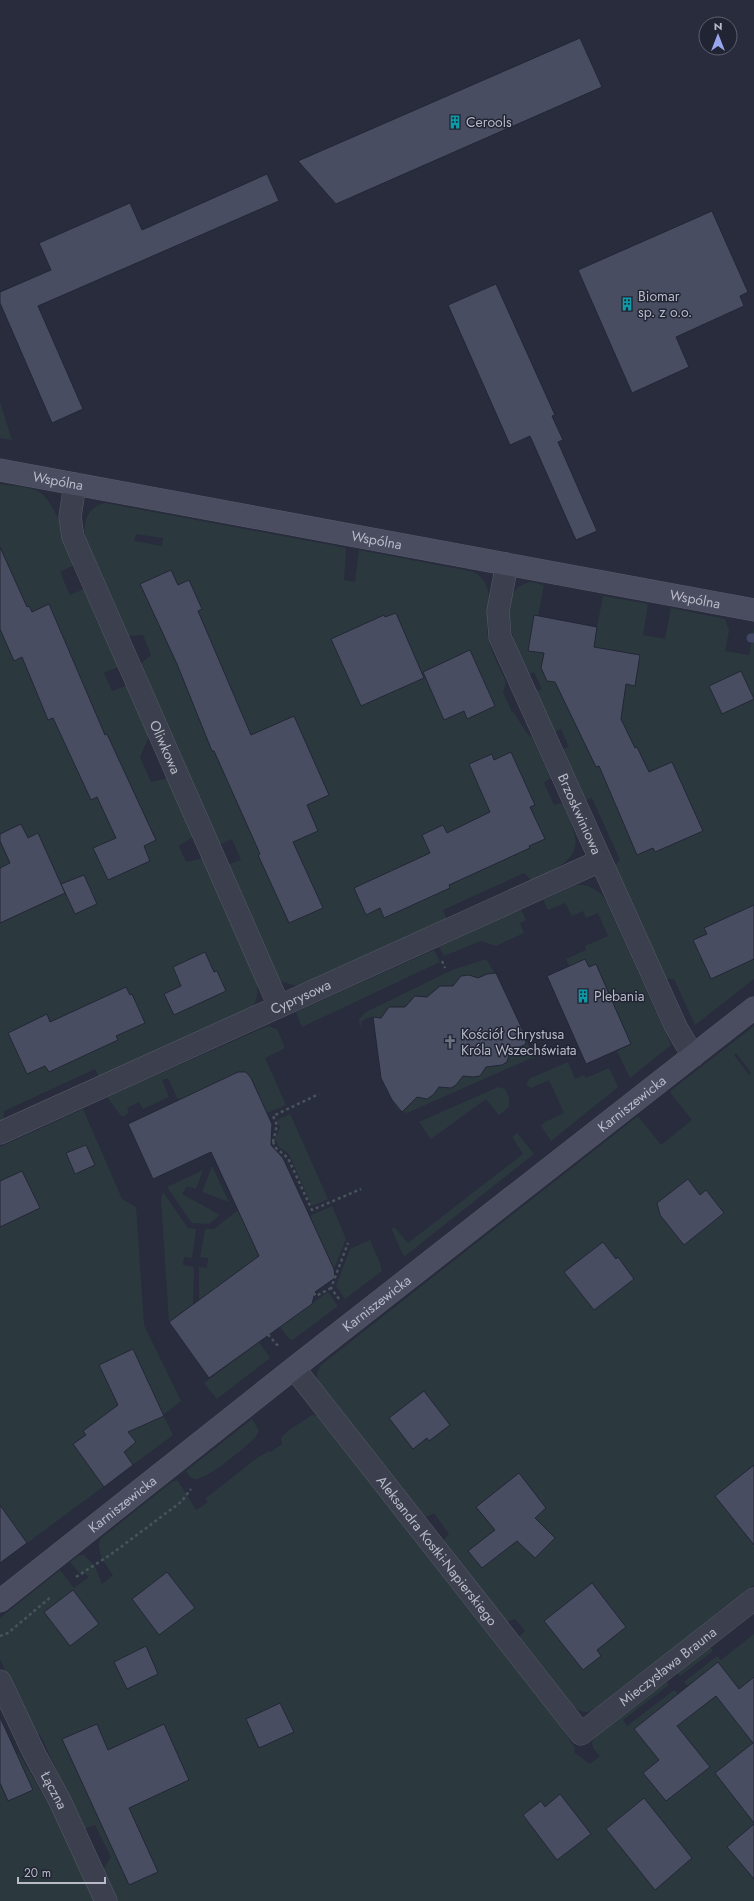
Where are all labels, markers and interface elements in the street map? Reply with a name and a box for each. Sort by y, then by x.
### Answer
north arrow [698,16,738,56]
text: N [714,18,722,34]
place label: Cerools [466,112,512,132]
building icon: Cerools [447,114,463,130]
place label: Biomar sp. z o.o. [638,286,692,322]
building icon: Biomar sp. z o.o. [619,296,635,312]
street label: Wspólna [31,466,85,495]
street label: Wspólna [350,525,404,554]
street label: Wspólna [668,585,722,614]
street label: Oliwkowa [145,717,186,777]
street label: Brzoskwiniowa [553,770,607,858]
street label: Cyprysowa [267,974,334,1019]
place label: Plebania [594,986,645,1006]
building icon: Plebania [575,988,591,1004]
place label: Kościół Chrystusa Króla Wszechświata [461,1024,577,1060]
church icon: Kościół Chrystusa Króla Wszechświata [442,1034,458,1050]
street label: Karniszewicka [593,1070,670,1137]
street label: Karniszewicka [338,1270,415,1337]
street label: Karniszewicka [84,1471,161,1537]
street label: Aleksandra Kostki-Napierskiego [372,1471,503,1630]
street label: Mieczysława Brauna [615,1622,721,1711]
street label: Łączna [35,1767,72,1812]
scale bar [18,1859,105,1885]
text: 20 m [24,1864,51,1882]

